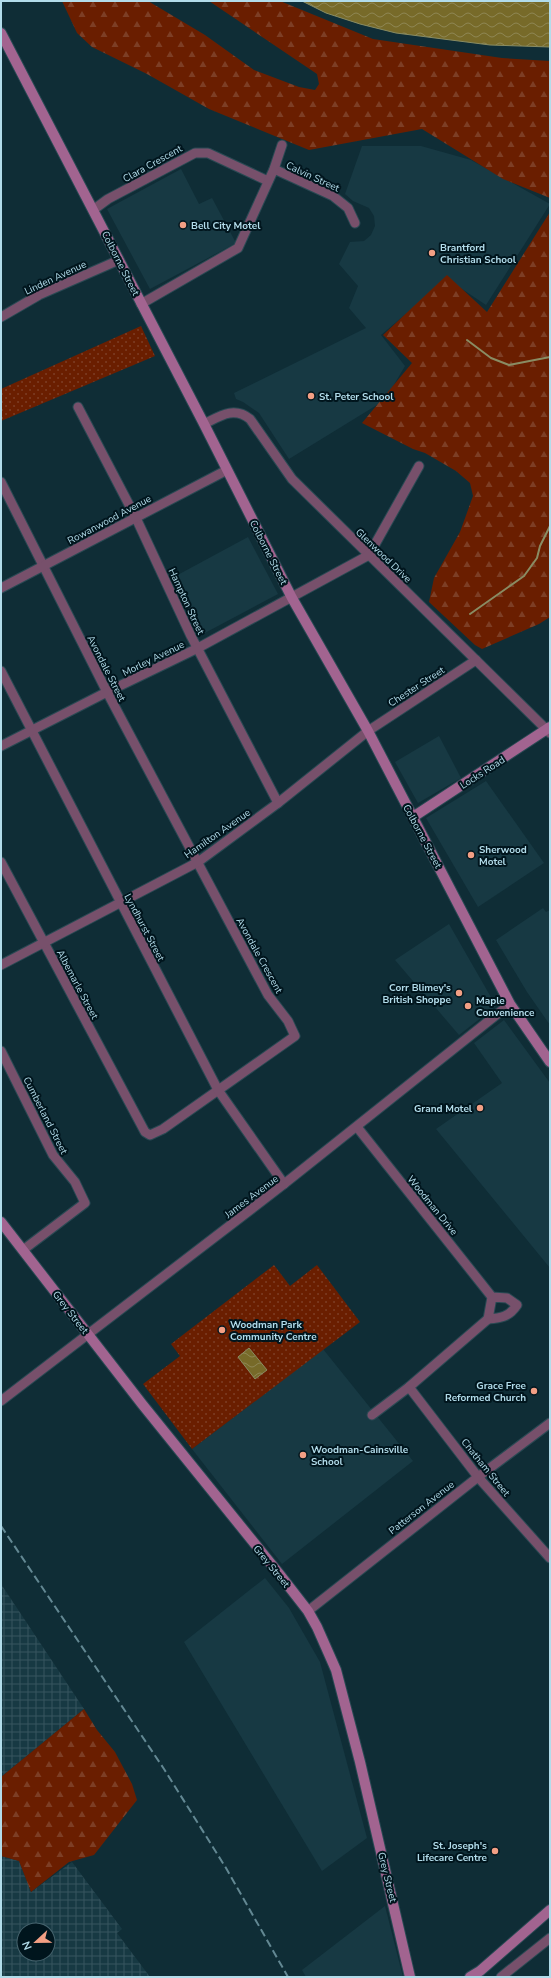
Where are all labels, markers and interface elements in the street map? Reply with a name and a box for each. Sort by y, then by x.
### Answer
street label: Clara Crescent [120,142,185,186]
street label: Calvin Street [283,158,342,196]
place label: Bell City Motel [191,219,261,233]
marker: Bell City Motel [178,220,188,230]
street label: Colborne Street [98,229,143,299]
place label: Brantford Christian School [440,241,517,267]
marker: Brantford Christian School [427,248,437,258]
street label: Linden Avenue [22,257,89,298]
place label: St. Peter School [319,390,394,404]
marker: St. Peter School [306,391,316,401]
street label: Rowanwood Avenue [65,492,154,548]
street label: Colborne Street [246,518,291,588]
street label: Glenwood Drive [352,525,414,586]
street label: Hampton Street [165,566,208,637]
street label: Avondale Street [83,633,129,704]
street label: Morley Avenue [120,638,187,680]
street label: Chester Street [386,663,448,710]
street label: Locks Road [457,753,508,793]
street label: Colborne Street [399,802,445,871]
street label: Hamilton Avenue [182,806,254,862]
place label: Sherwood Motel [479,843,527,869]
marker: Sherwood Motel [466,850,476,860]
street label: Lyndhurst Street [120,891,168,964]
street label: Avondale Crescent [232,915,286,996]
street label: Albemarle Street [53,947,102,1022]
place label: Corr Blimey's British Shoppe [382,981,452,1007]
marker: Corr Blimey's British Shoppe [454,988,464,998]
place label: Maple Convenience [476,994,535,1020]
marker: Maple Convenience [463,1001,473,1011]
street label: Cumberland Street [20,1074,71,1157]
place label: Grand Motel [414,1102,473,1116]
marker: Grand Motel [475,1103,485,1113]
street label: James Avenue [221,1172,281,1222]
street label: Woodman Drive [404,1173,461,1238]
street label: Grey Street [49,1288,92,1337]
place label: Woodman Park Community Centre [230,1318,317,1344]
marker: Woodman Park Community Centre [217,1325,227,1335]
place label: Grace Free Reformed Church [445,1379,527,1405]
marker: Grace Free Reformed Church [529,1386,539,1396]
street label: Chatham Street [458,1436,513,1500]
place label: Woodman-Cainsville School [311,1443,409,1469]
marker: Woodman-Cainsville School [298,1450,308,1460]
street label: Patterson Avenue [386,1478,457,1538]
street label: Grey Street [250,1542,293,1591]
place label: St. Joseph's Lifecare Centre [417,1839,488,1865]
marker: St. Joseph's Lifecare Centre [490,1846,500,1856]
street label: Grey Street [374,1851,400,1904]
north arrow [16,1922,56,1962]
text: N [19,1939,36,1952]

